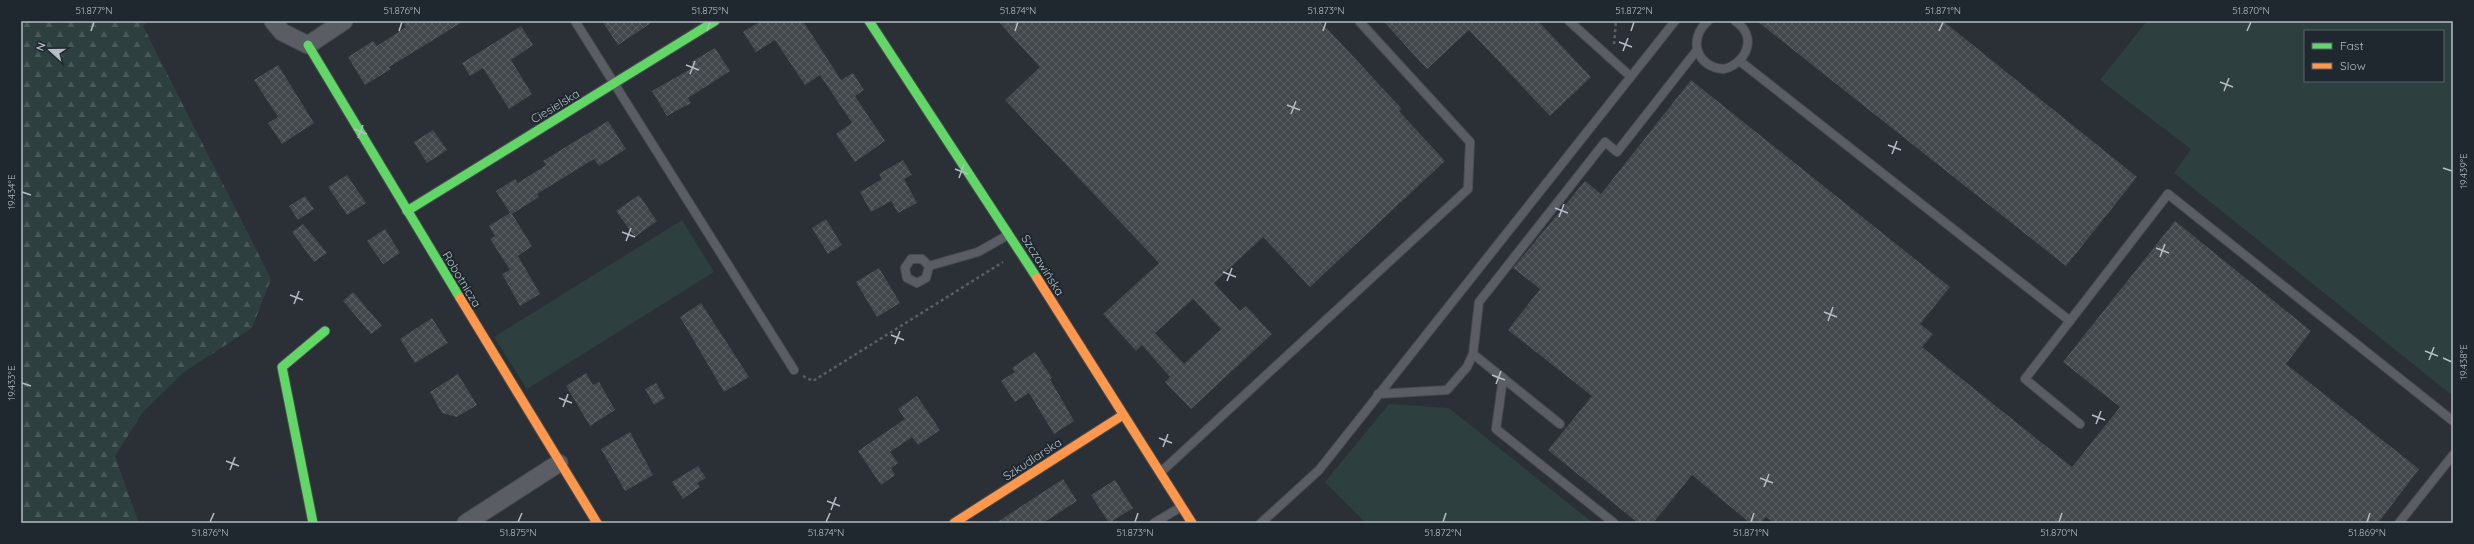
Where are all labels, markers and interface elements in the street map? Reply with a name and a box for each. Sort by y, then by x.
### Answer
text: 51.877°N [76,4,112,17]
text: 51.876°N [384,4,420,17]
text: 51.875°N [691,4,729,17]
text: 51.874°N [1000,4,1036,17]
text: 51.873°N [1307,4,1345,17]
text: 51.872°N [1615,4,1653,17]
text: 51.871°N [1925,4,1961,17]
text: 51.870°N [2232,4,2270,17]
north arrow [30,30,70,70]
legend [2304,30,2444,82]
text: Fast [2340,38,2364,53]
text: N [33,40,49,53]
text: Slow [2340,58,2366,73]
street label: Ciesielska [528,86,582,126]
text: 19.439°E [2457,153,2470,189]
text: 19.434°E [5,174,18,210]
street label: Szczawińska [1018,232,1068,298]
street label: Robotnicza [439,248,485,310]
text: 19.438°E [2457,344,2470,380]
text: 19.433°E [5,365,18,401]
street label: Szkudlarska [1000,434,1064,484]
text: 51.876°N [192,526,228,539]
text: 51.875°N [499,526,537,539]
text: 51.874°N [808,526,844,539]
text: 51.873°N [1116,526,1154,539]
text: 51.872°N [1424,526,1462,539]
text: 51.871°N [1733,526,1769,539]
text: 51.870°N [2040,526,2078,539]
text: 51.869°N [2348,526,2386,539]

